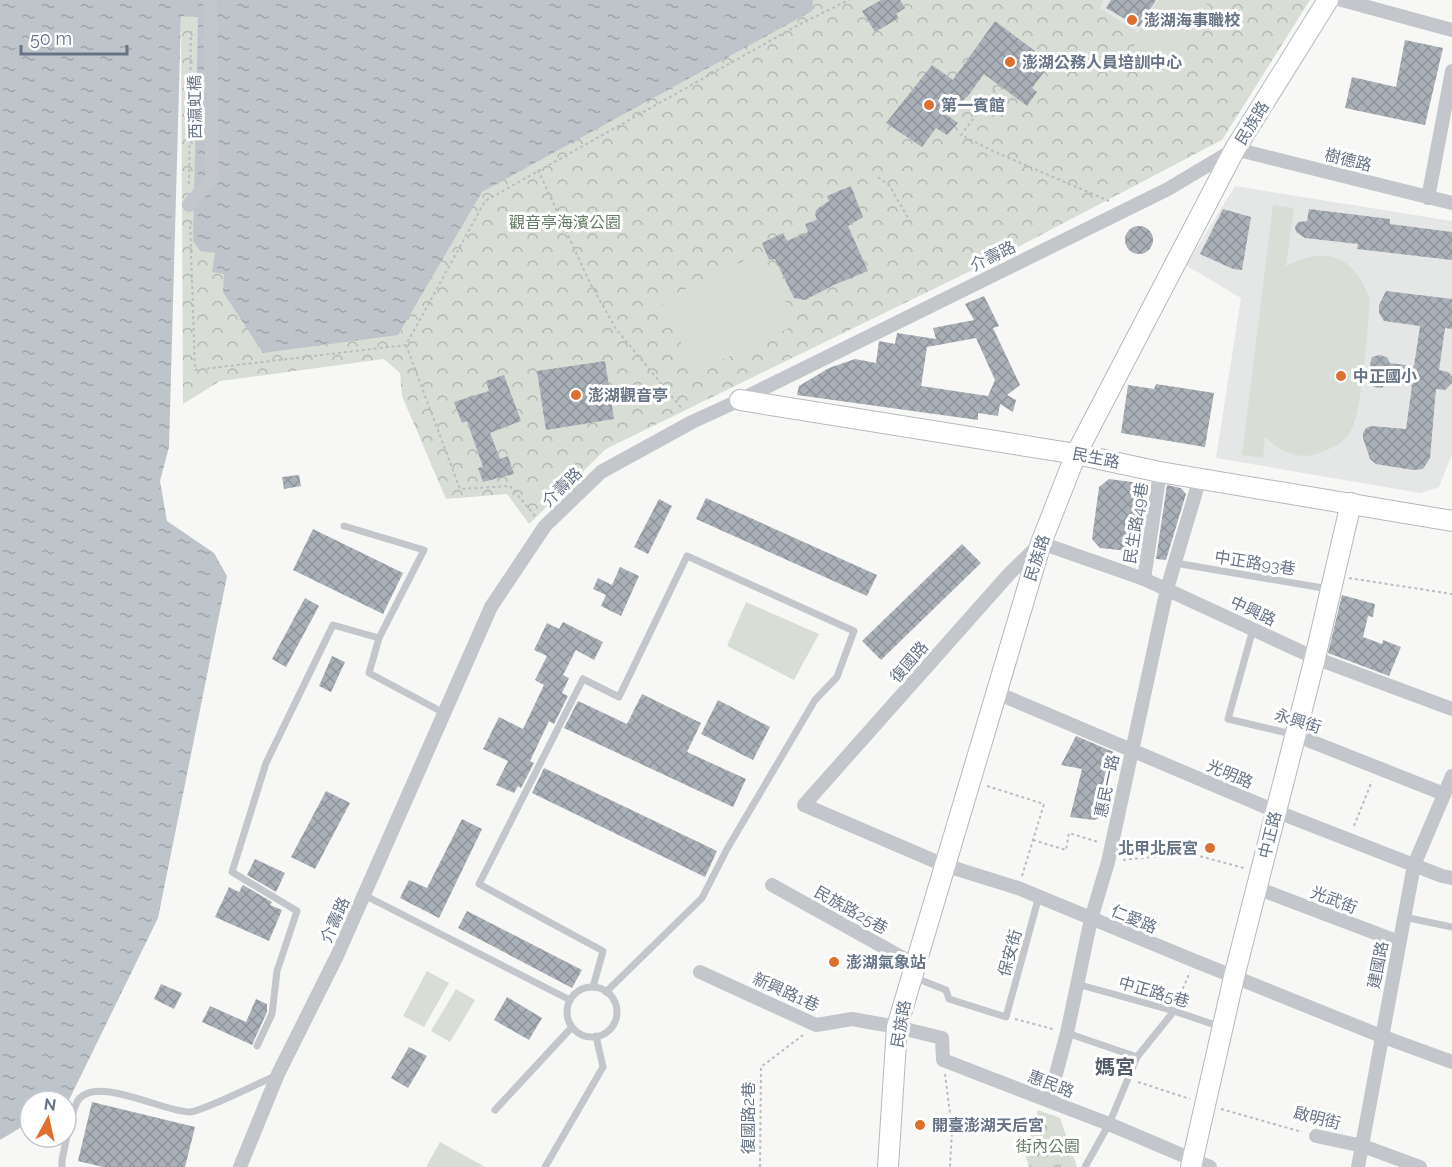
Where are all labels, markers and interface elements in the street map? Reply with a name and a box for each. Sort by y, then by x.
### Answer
place label: 澎湖海事職校 [1144,11,1241,30]
marker: 澎湖海事職校 [1125,13,1139,27]
scale bar [21,18,128,56]
text: 50 m [30,28,72,49]
place label: 澎湖公務人員培訓中心 [1022,53,1182,72]
marker: 澎湖公務人員培訓中心 [1003,55,1017,69]
street label: 西瀛虹橋 [185,75,205,139]
place label: 第一賓館 [941,96,1005,115]
marker: 第一賓館 [922,98,936,112]
street label: 民族路 [1231,98,1273,148]
street label: 樹德路 [1322,145,1374,175]
park label: 觀音亭海濱公園 [509,213,621,232]
street label: 介壽路 [967,237,1019,275]
place label: 中正國小 [1353,367,1417,386]
marker: 中正國小 [1334,369,1348,383]
place label: 澎湖觀音亭 [588,386,668,405]
marker: 澎湖觀音亭 [569,388,583,402]
street label: 民生路 [1071,444,1121,472]
street label: 介壽路 [538,463,586,511]
street label: 民生路49巷 [1120,481,1152,565]
street label: 民族路 [1021,532,1053,584]
street label: 中正路93巷 [1213,547,1297,579]
street label: 中興路 [1227,592,1279,630]
street label: 復國路 [886,638,932,686]
street label: 永興街 [1272,705,1324,737]
street label: 惠民一路 [1091,753,1123,819]
street label: 光明路 [1204,756,1256,792]
street label: 中正路 [1255,809,1285,861]
place label: 北甲北辰宮 [1118,839,1198,858]
marker: 北甲北辰宮 [1203,841,1217,855]
street label: 民族路25巷 [811,882,891,938]
street label: 光武街 [1308,883,1360,917]
street label: 介壽路 [317,894,353,946]
street label: 仁愛路 [1108,901,1160,937]
street label: 保安街 [995,927,1025,979]
street label: 建國路 [1364,940,1392,990]
place label: 澎湖氣象站 [846,953,926,972]
marker: 澎湖氣象站 [827,955,841,969]
street label: 新興路1巷 [750,969,822,1015]
street label: 中正路5巷 [1116,973,1192,1011]
street label: 民族路 [887,999,915,1049]
district label: 媽宮 [1095,1055,1135,1079]
street label: 惠民路 [1025,1067,1077,1101]
street label: 復國路2巷 [739,1082,758,1154]
north arrow [18,1089,78,1149]
text: N [43,1094,57,1115]
street label: 啟明街 [1291,1103,1343,1133]
place label: 開臺澎湖天后宮 [932,1116,1044,1135]
marker: 開臺澎湖天后宮 [913,1118,927,1132]
park label: 街內公園 [1016,1137,1080,1156]

